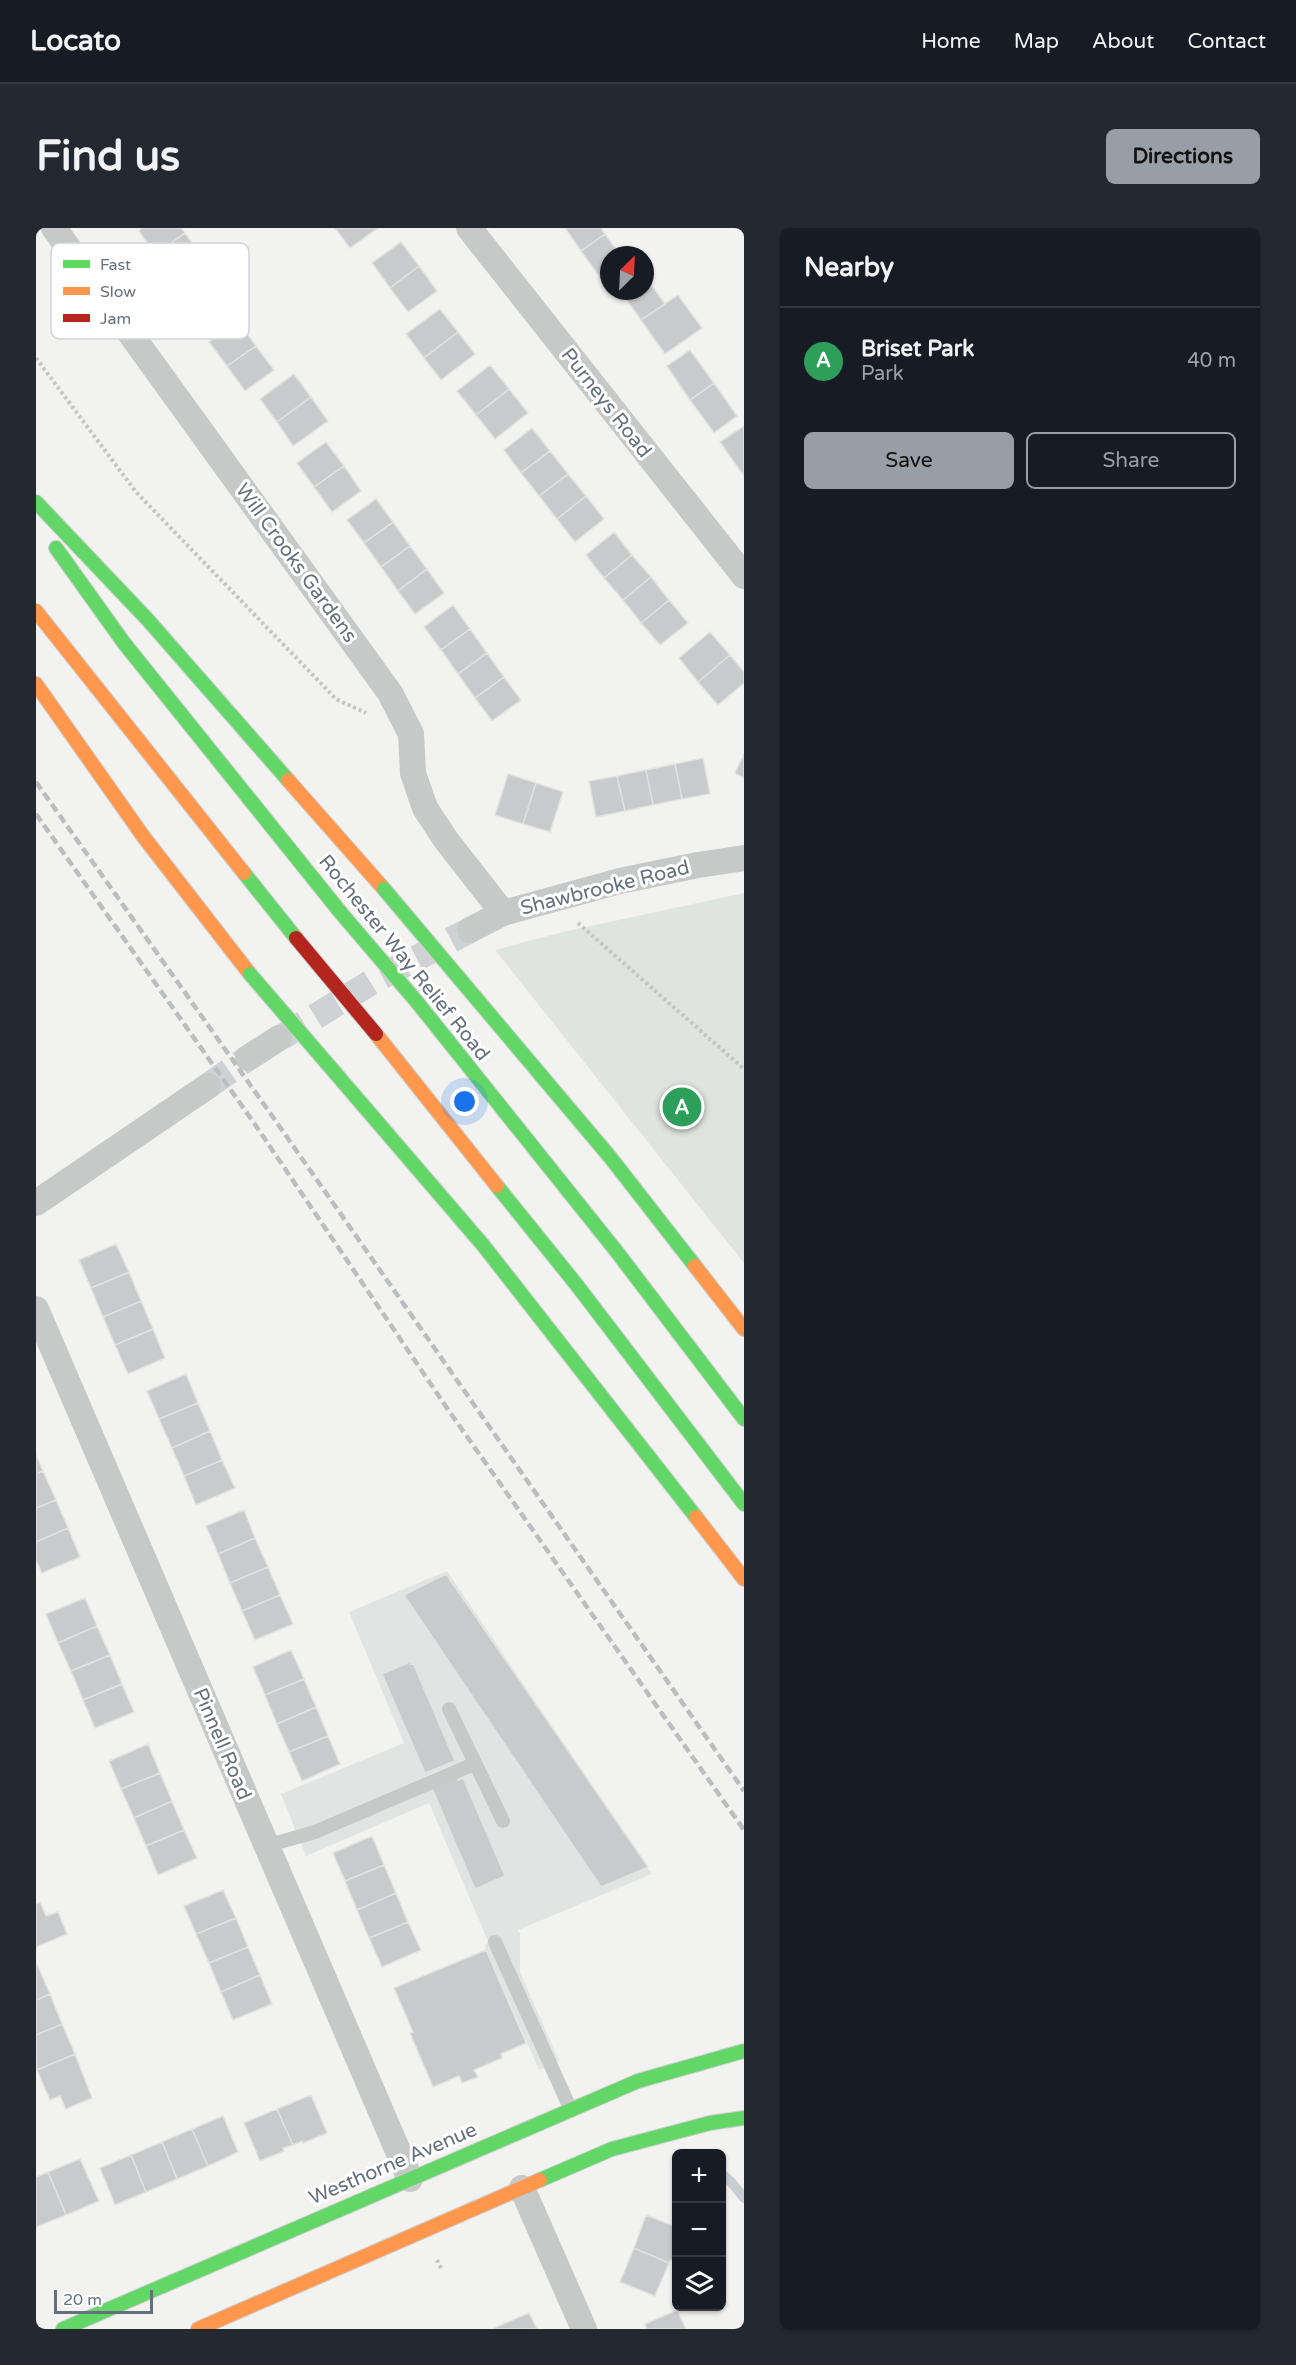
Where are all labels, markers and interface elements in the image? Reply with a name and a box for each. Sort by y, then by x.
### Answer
text: Locato [30,24,121,58]
text: Home [921,29,981,54]
text: Map [1014,29,1059,54]
text: About [1092,29,1154,54]
text: Contact [1187,29,1266,54]
button: Directions [1106,129,1260,184]
text: Find us [36,131,180,182]
legend [51,243,249,339]
north arrow [600,246,654,300]
text: Nearby [804,252,894,283]
text: Fast [100,255,131,275]
text: Slow [100,282,136,302]
text: Jam [100,309,131,329]
text: Briset Park [861,336,974,362]
street label: Purneys Road [556,343,656,463]
text: A [816,349,831,373]
text: 40 m [1187,349,1236,373]
text: Park [861,362,904,386]
button: Save [804,432,1014,489]
button: Share [1026,432,1236,489]
street label: Will Crooks Gardens [230,479,362,647]
street label: Rochester Way Relief Road [313,850,495,1066]
street label: Shawbrooke Road [518,855,692,921]
pin: A [662,1084,702,1130]
your location [450,1087,479,1116]
street label: Pinnell Road [188,1684,256,1804]
street label: Westhorne Avenue [305,2118,481,2210]
map controls [672,2149,726,2311]
button: + [672,2149,726,2203]
button: − [672,2203,726,2257]
button: layers [672,2257,726,2311]
scale bar [54,2287,153,2314]
text: 20 m [63,2290,102,2310]

